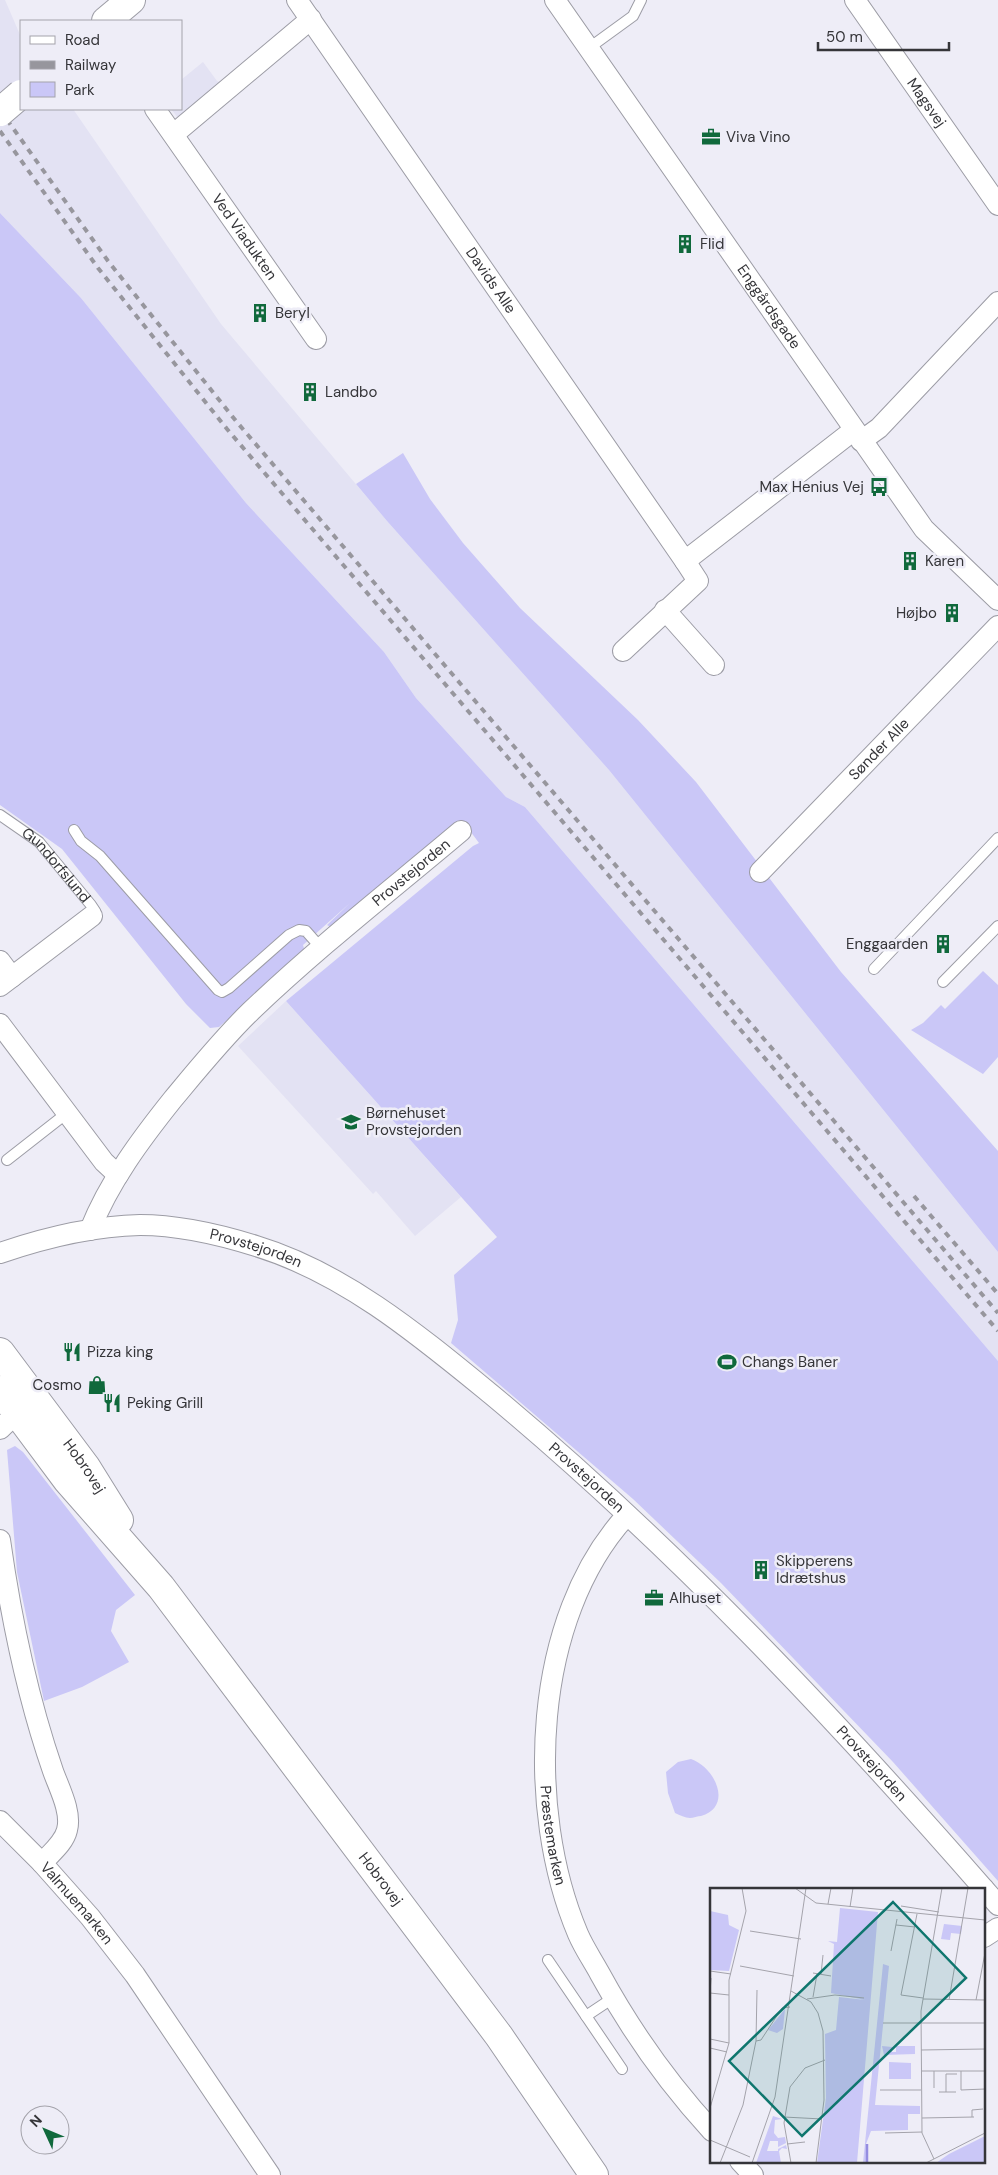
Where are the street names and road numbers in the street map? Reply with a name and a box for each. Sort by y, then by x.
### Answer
street label: Magsvej [902,74,951,131]
street label: Ved Viadukten [207,190,282,284]
street label: Davids Alle [461,244,521,317]
street label: Enggårdsgade [733,261,805,353]
street label: Sønder Alle [844,714,914,784]
street label: Gundorfslund [18,823,95,907]
street label: Provstejorden [368,834,454,911]
street label: Provstejorden [208,1224,305,1272]
street label: Hobrovej [58,1435,110,1497]
street label: Provstejorden [544,1438,629,1517]
street label: Provstejorden [832,1721,911,1806]
street label: Præstemarken [536,1785,571,1887]
street label: Hobrovej [354,1848,407,1910]
street label: Valmuemarken [36,1858,118,1949]

